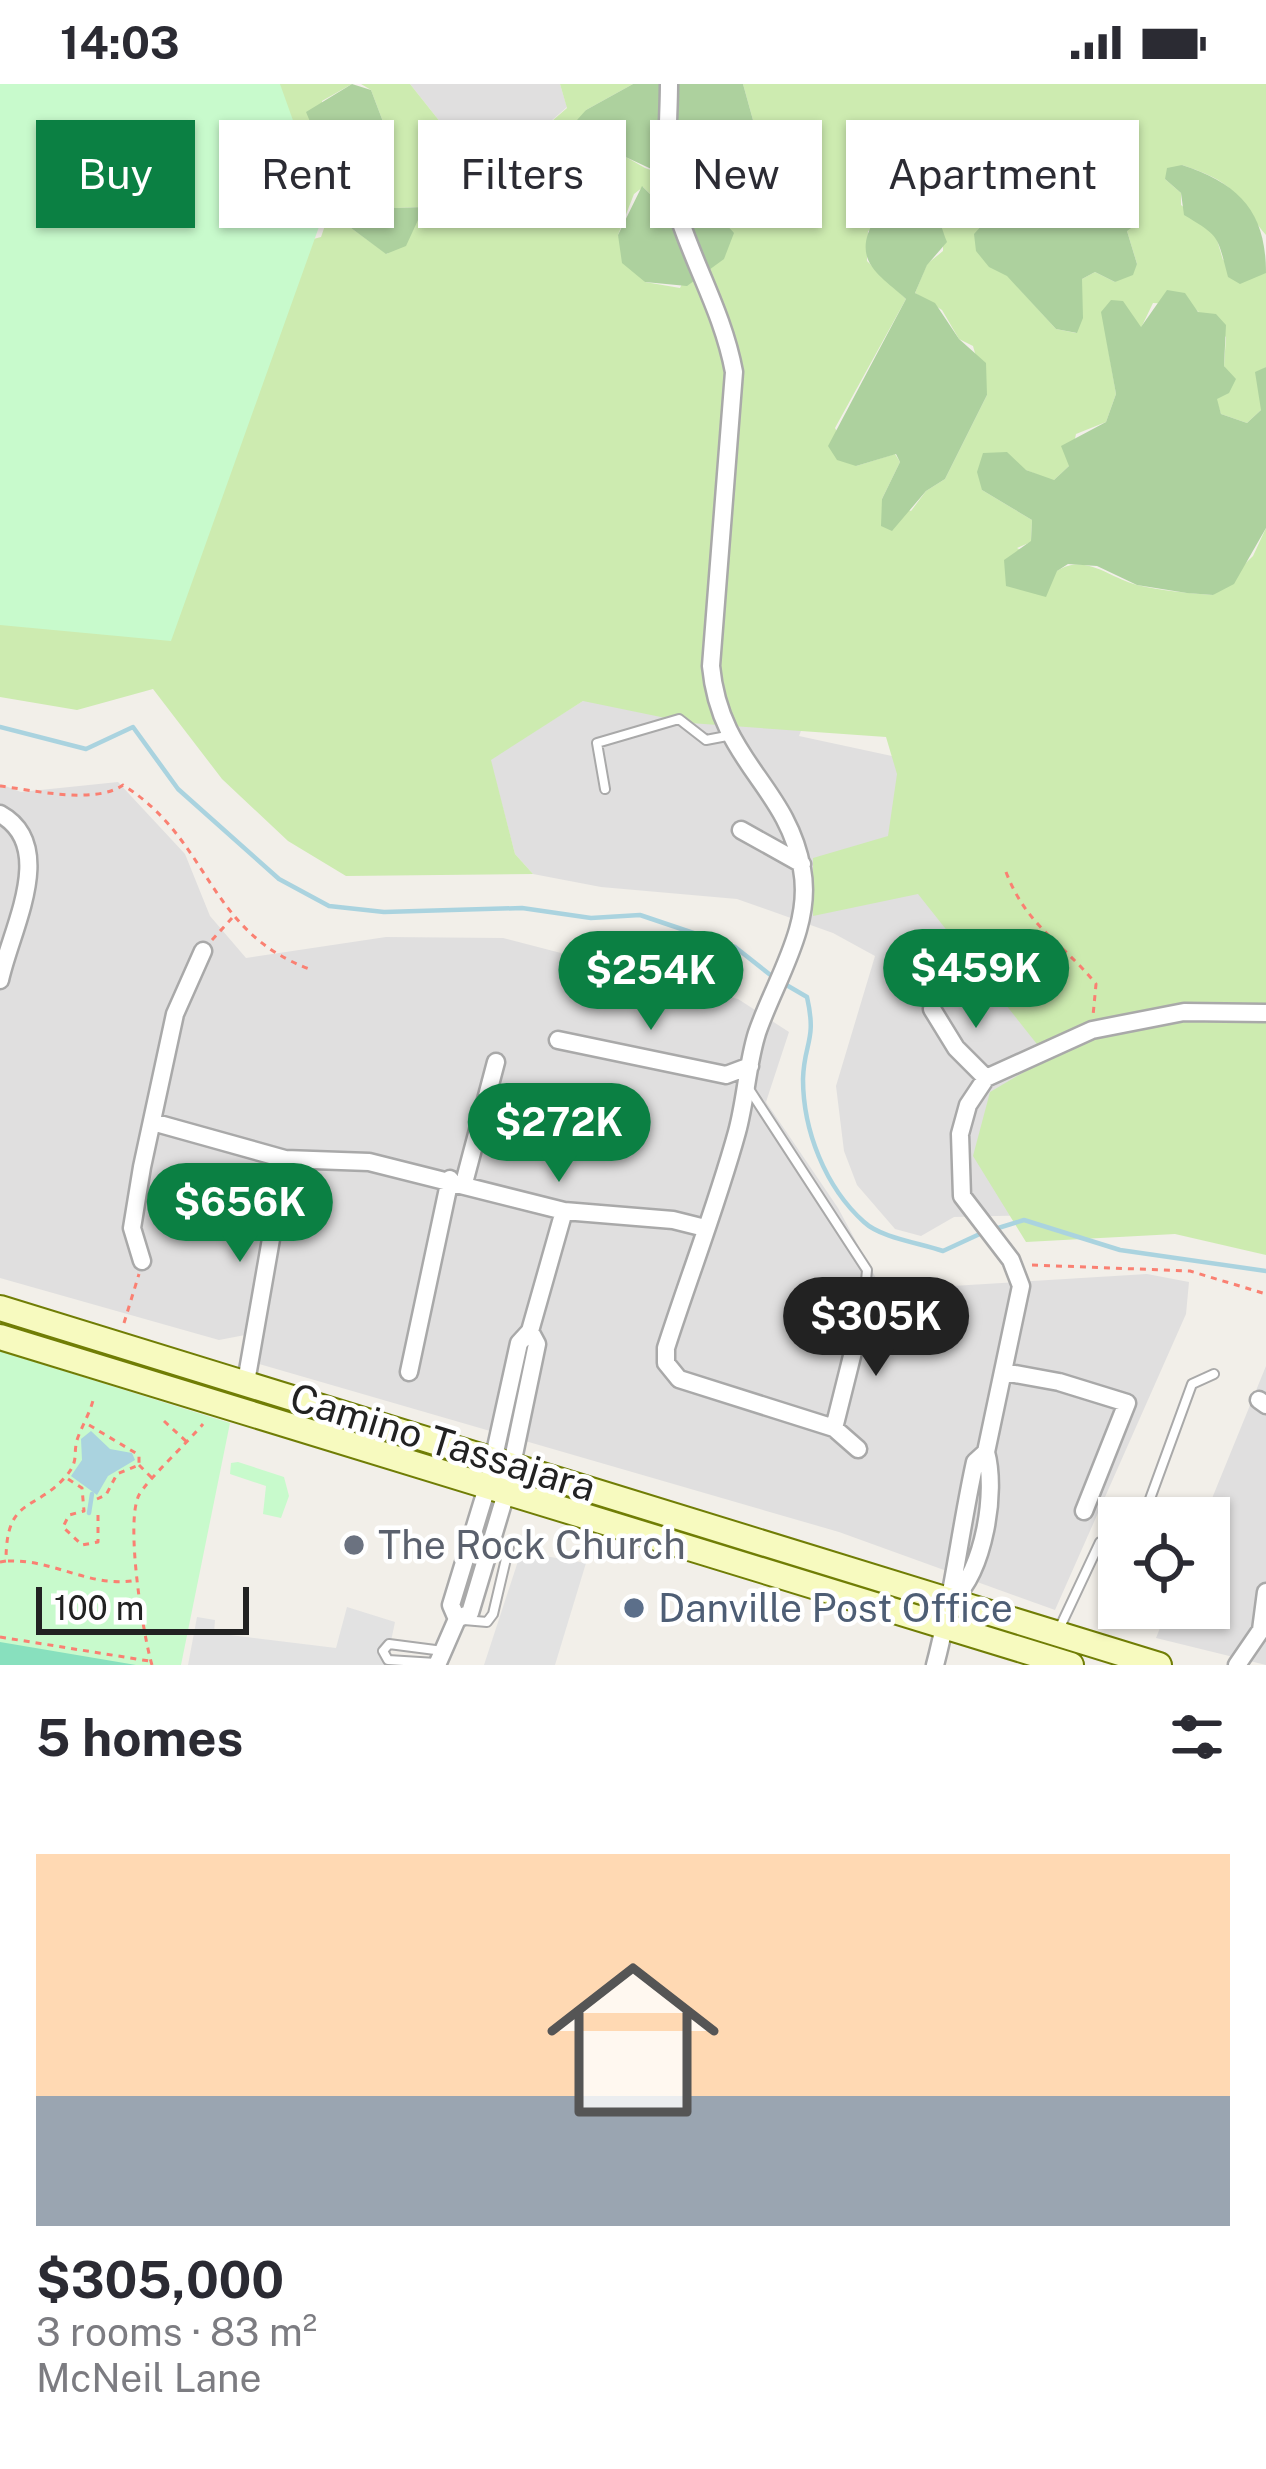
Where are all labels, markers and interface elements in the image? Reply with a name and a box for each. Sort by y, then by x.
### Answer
text: 14:03 [60,16,180,69]
chip: Buy [36,120,195,228]
chip: Rent [219,120,394,228]
chip: Filters [418,120,626,228]
chip: New [650,120,822,228]
chip: Apartment [846,120,1139,228]
pin: $459K [892,929,1060,1031]
pin: $254K [567,931,735,1033]
text: $459K [910,945,1042,991]
text: $254K [585,947,717,993]
pin: $272K [475,1083,643,1185]
text: $272K [495,1099,623,1145]
pin: $656K [156,1163,324,1265]
text: $656K [174,1179,306,1225]
pin: $305K [792,1277,960,1379]
text: $305K [810,1293,942,1339]
street label: Camino Tassajara [285,1374,601,1510]
map controls [1098,1497,1230,1629]
button: locate [1098,1497,1230,1629]
place label: The Rock Church [378,1522,686,1568]
marker: The Rock Church [341,1532,367,1558]
scale bar [36,1581,249,1634]
place label: Danville Post Office [658,1585,1013,1631]
text: 100 m [54,1589,144,1627]
marker: Danville Post Office [621,1595,647,1621]
icon: filters [1164,1704,1230,1770]
text: 5 homes [36,1708,243,1767]
icon: home [525,1932,741,2148]
text: $305,000 [36,2250,284,2309]
text: 3 rooms · 83 m² [36,2309,317,2355]
text: McNeil Lane [36,2355,262,2401]

